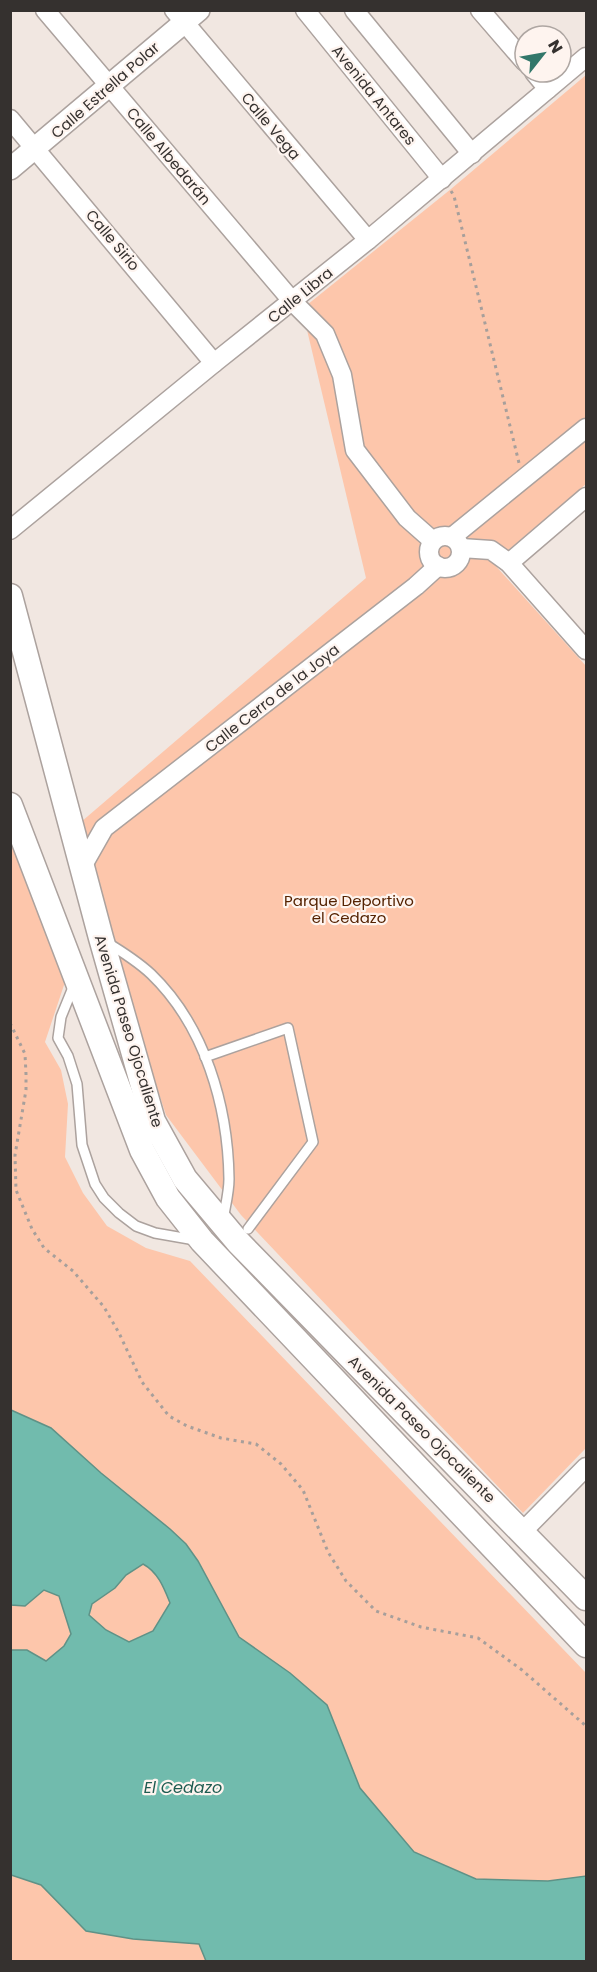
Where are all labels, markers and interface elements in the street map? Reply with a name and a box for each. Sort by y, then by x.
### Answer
north arrow [513,24,573,84]
text: N [542,35,568,58]
street label: Calle Estrella Polar [46,37,164,143]
street label: Avenida Antares [327,40,421,150]
street label: Calle Vega [237,88,305,164]
street label: Calle Albedarán [122,103,216,209]
street label: Calle Sirio [81,205,145,275]
street label: Calle Libra [263,262,337,328]
street label: Calle Cerro de la Joya [200,639,344,757]
park label: Parque Deportivo el Cedazo [284,890,414,928]
street label: Avenida Paseo Ojocaliente [90,932,168,1130]
street label: Avenida Paseo Ojocaliente [344,1351,500,1507]
water label: El Cedazo [144,1776,222,1799]

